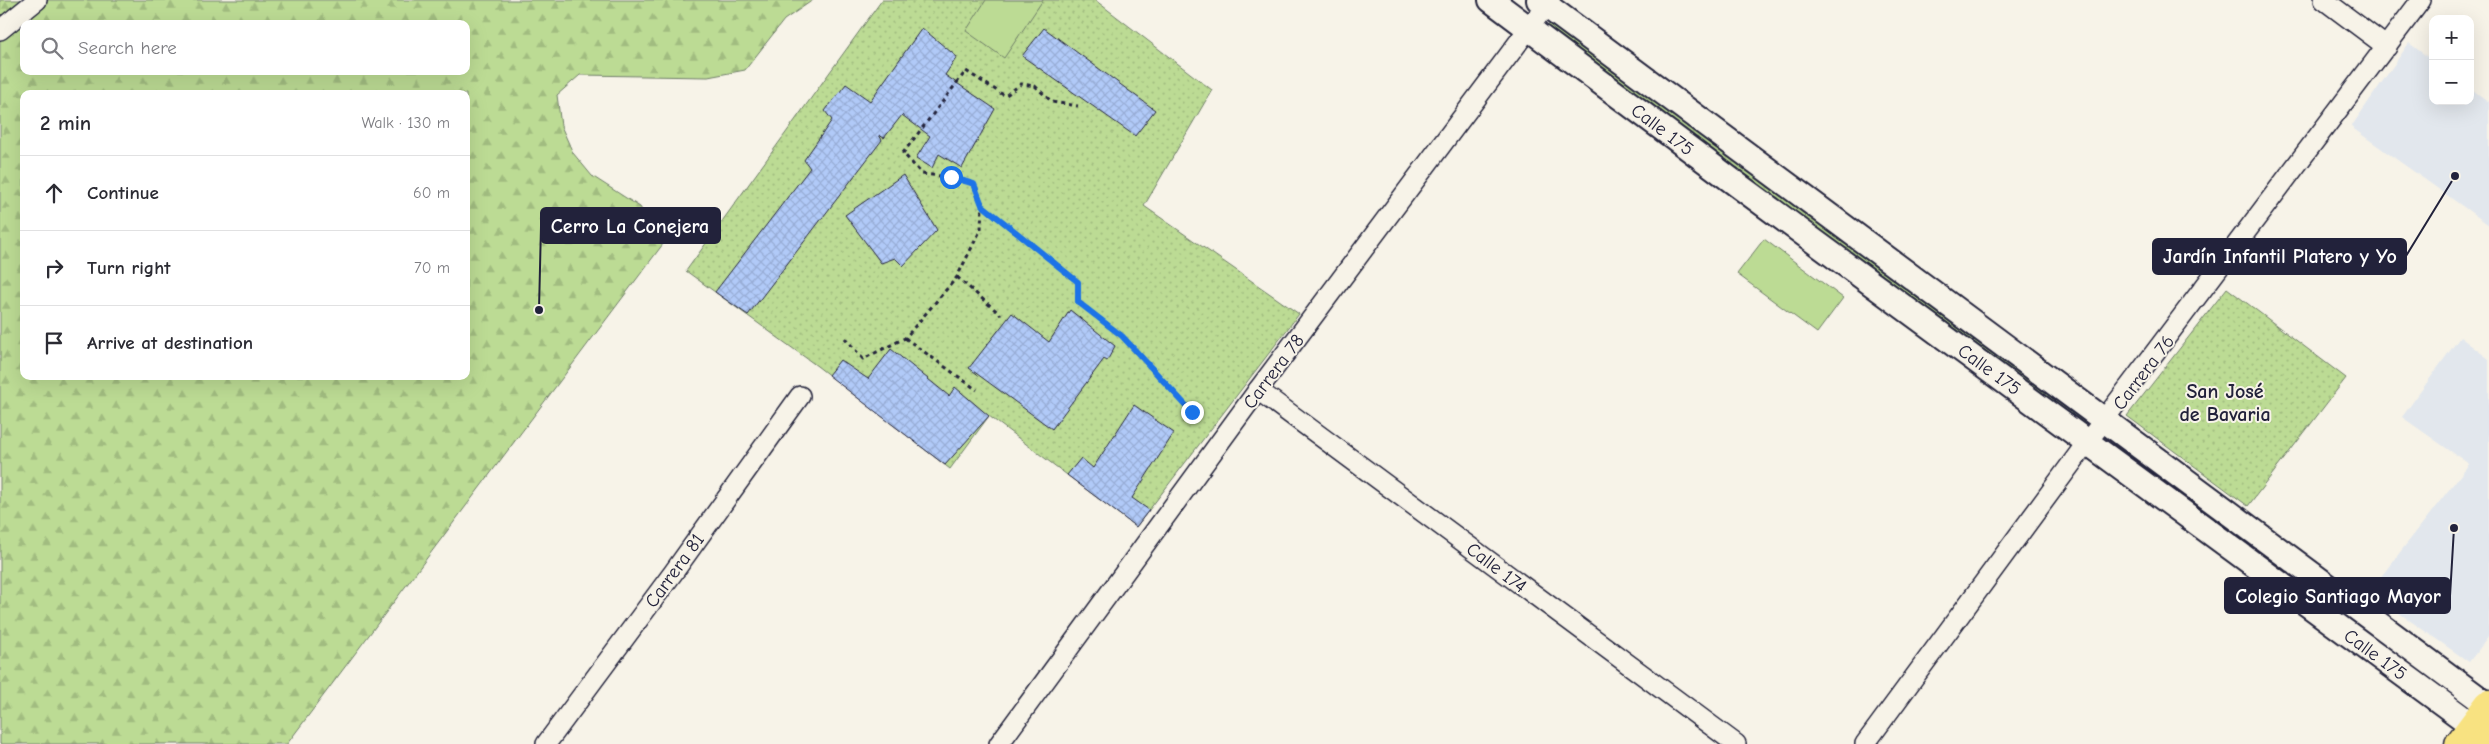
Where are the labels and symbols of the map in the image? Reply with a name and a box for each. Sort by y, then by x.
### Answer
street label: Calle 175 [1627,99,1698,160]
route start [940,166,963,189]
callout: Cerro La Conejera [541,208,720,243]
text: Cerro La Conejera [551,215,709,238]
callout: Jardín Infantil Platero y Yo [2153,239,2406,274]
text: Jardín Infantil Platero y Yo [2163,245,2397,268]
street label: Carrera 78 [1239,330,1309,413]
street label: Carrera 76 [2108,331,2179,414]
street label: Calle 175 [1954,340,2025,400]
district label: San José de Bavaria [2179,380,2271,426]
route end [1181,401,1204,424]
street label: Carrera 81 [641,529,709,612]
street label: Calle 174 [1462,538,1531,598]
callout: Colegio Santiago Mayor [2225,578,2450,613]
text: Colegio Santiago Mayor [2235,585,2441,608]
street label: Calle 175 [2340,625,2411,685]

